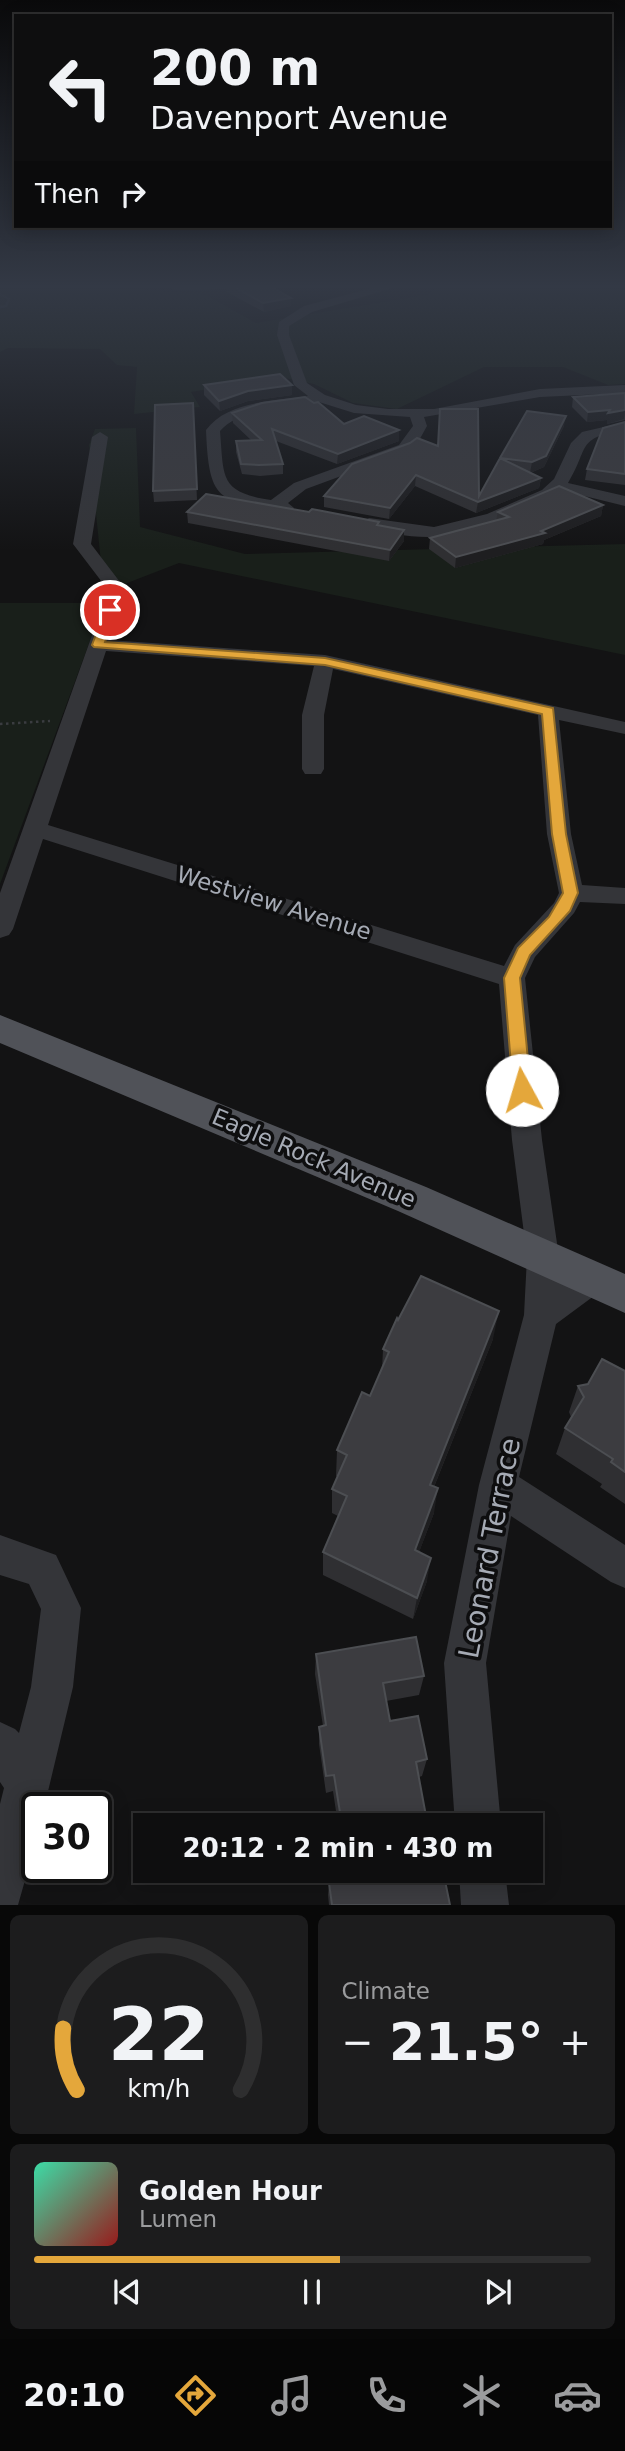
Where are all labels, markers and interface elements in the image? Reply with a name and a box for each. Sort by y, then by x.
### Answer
text: 200 m [150,40,320,97]
icon: left [35,42,126,133]
text: Davenport Avenue [150,99,448,137]
icon: right [114,175,152,213]
text: Then [35,179,100,209]
pin [80,580,140,640]
icon: arrive [91,591,129,629]
street label: Westview Avenue [173,861,375,945]
position arrow [485,1053,559,1127]
street label: Eagle Rock Avenue [208,1103,420,1213]
street label: Leonard Terrace [452,1435,527,1661]
speed limit sign: 30 [21,1792,112,1883]
text: 20:12 · 2 min · 430 m [183,1833,493,1863]
text: Climate [342,1978,430,2004]
text: 22 [108,1993,209,2078]
text: 21.5° [389,2012,543,2072]
text: − [342,2020,373,2064]
text: + [559,2020,591,2064]
text: km/h [127,2074,190,2103]
text: Golden Hour [139,2176,322,2206]
text: Lumen [139,2206,217,2232]
icon: previous [108,2273,146,2311]
icon: pause [293,2273,331,2311]
icon: next [479,2273,517,2311]
icon: directions [171,2371,220,2420]
icon: music [267,2371,316,2420]
icon: phone [362,2371,411,2420]
icon: climate [457,2371,506,2420]
icon: car [553,2371,602,2420]
text: 20:10 [23,2376,125,2414]

